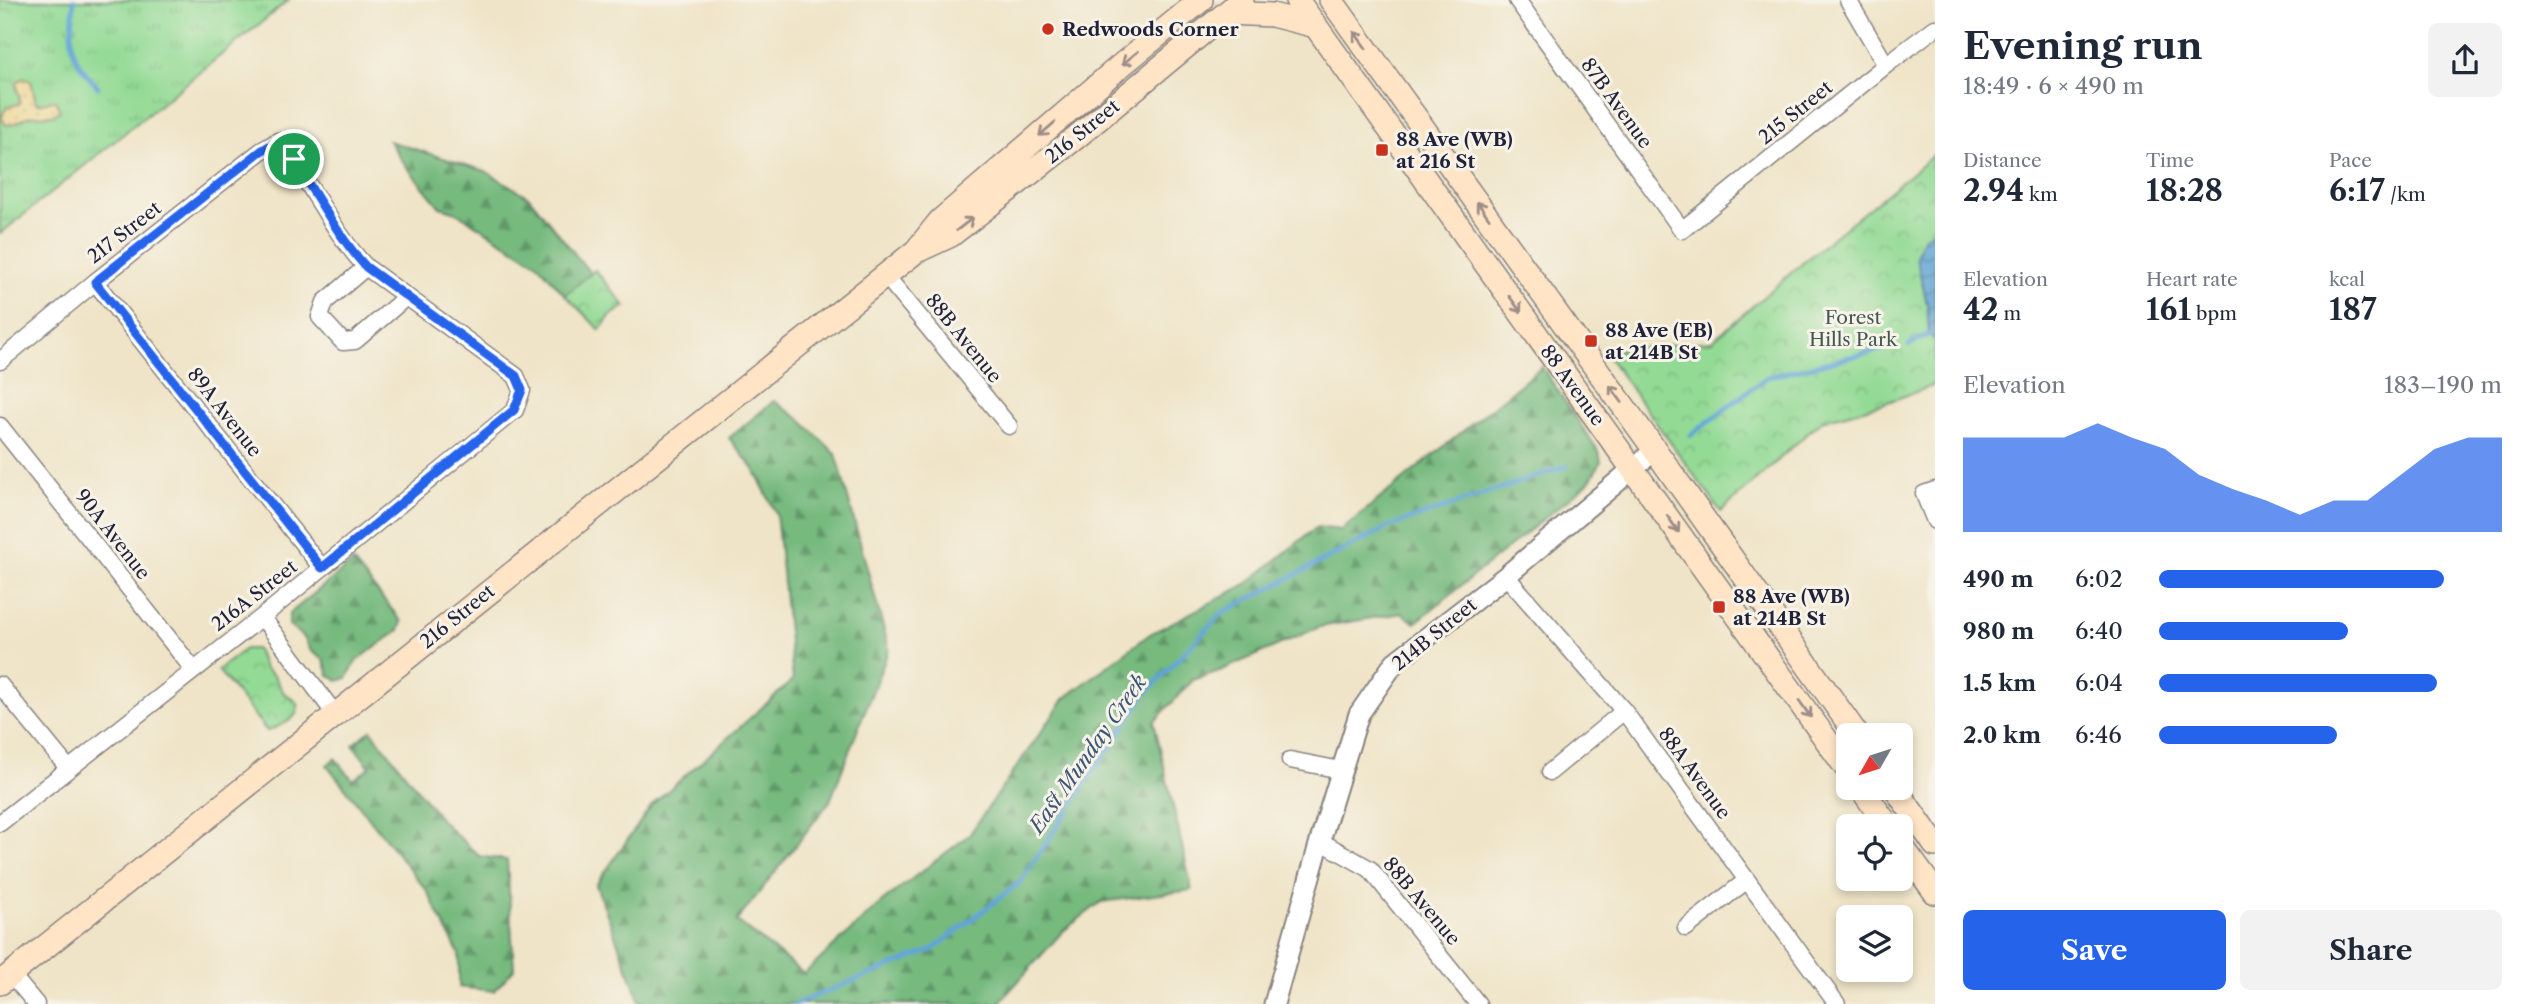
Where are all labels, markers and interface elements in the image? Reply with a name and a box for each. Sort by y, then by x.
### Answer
place label: Redwoods Corner [1062,18,1239,41]
marker: Redwoods Corner [1040,21,1056,37]
text: Evening run [1963,22,2203,69]
button: share [2428,23,2502,97]
one-way arrow [1353,31,1367,50]
one-way arrow [1122,50,1140,65]
street label: 87B Avenue [1576,54,1657,153]
text: 18:49 · 6 × 490 m [1963,72,2144,100]
street label: 215 Street [1754,76,1837,149]
street label: 216 Street [1041,94,1124,168]
one-way arrow [1038,121,1056,137]
place label: 88 Ave (WB) at 216 St [1396,128,1513,173]
pin [264,129,324,189]
icon: arrive [275,140,313,178]
marker: 88 Ave (WB) at 216 St [1374,142,1390,158]
text: Distance [1963,149,2042,172]
text: Time [2146,149,2194,172]
text: Pace [2329,149,2372,172]
text: 2.94 [1963,172,2024,209]
text: 18:28 [2146,172,2223,209]
text: 6:17 [2329,172,2385,209]
text: km [2024,183,2058,206]
text: /km [2385,183,2426,206]
street label: 217 Street [83,196,166,268]
one-way arrow [1476,201,1490,220]
one-way arrow [956,217,974,232]
text: Elevation [1963,268,2048,291]
text: Heart rate [2146,268,2238,291]
text: kcal [2329,268,2365,291]
street label: 88B Avenue [921,289,1006,387]
text: 42 [1963,291,1999,328]
text: 161 [2146,291,2191,328]
text: 187 [2329,291,2377,328]
one-way arrow [1508,294,1522,313]
text: m [1999,302,2021,325]
text: bpm [2191,302,2237,325]
park label: Forest Hills Park [1809,306,1898,351]
place label: 88 Ave (EB) at 214B St [1605,319,1713,364]
marker: 88 Ave (EB) at 214B St [1583,333,1599,349]
street label: 88 Avenue [1536,340,1610,430]
street label: 89A Avenue [183,363,267,462]
text: Elevation [1963,371,2066,399]
text: 183–190 m [2384,371,2502,399]
one-way arrow [1609,385,1623,404]
street label: 90A Avenue [70,485,155,584]
one-way arrow [1666,514,1680,533]
street label: 216A Street [207,555,302,636]
text: 490 m [1963,565,2034,593]
text: 6:02 [2075,565,2123,593]
street label: 216 Street [416,579,499,653]
place label: 88 Ave (WB) at 214B St [1733,585,1850,630]
street label: 214B Street [1387,593,1481,675]
marker: 88 Ave (WB) at 214B St [1711,599,1727,615]
text: 980 m [1963,617,2034,645]
text: 6:40 [2075,617,2123,645]
text: 1.5 km [1963,669,2036,697]
text: 6:04 [2075,669,2123,697]
water label: East Munday Creek [1022,670,1152,839]
one-way arrow [1798,699,1812,718]
text: 2.0 km [1963,721,2041,749]
text: 6:46 [2075,721,2122,749]
street label: 88A Avenue [1654,723,1736,824]
north arrow [1836,723,1913,800]
map controls [1836,723,1913,982]
button: locate [1836,814,1913,891]
street label: 88B Avenue [1378,853,1465,950]
button: layers [1836,905,1913,982]
button: Save [1963,910,2226,990]
button: Share [2240,910,2502,990]

